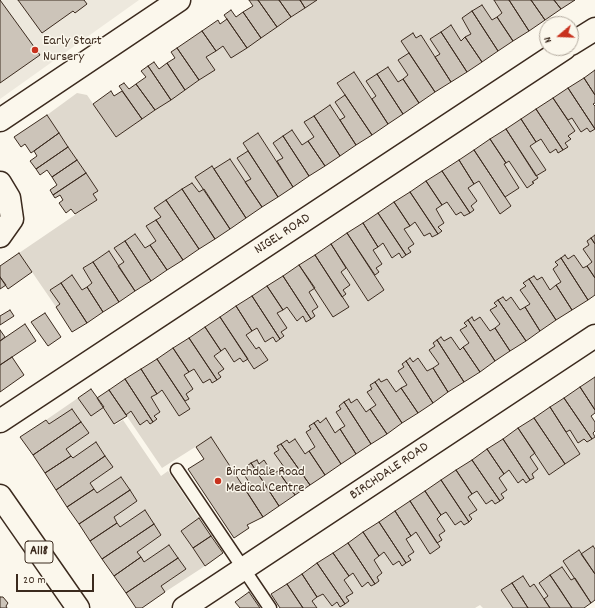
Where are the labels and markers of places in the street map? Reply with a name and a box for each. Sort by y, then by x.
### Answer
place label: Early Start Nursery [43,34,102,66]
marker: Early Start Nursery [30,45,40,55]
place label: Birchdale Road Medical Centre [226,465,304,498]
marker: Birchdale Road Medical Centre [213,476,223,486]

